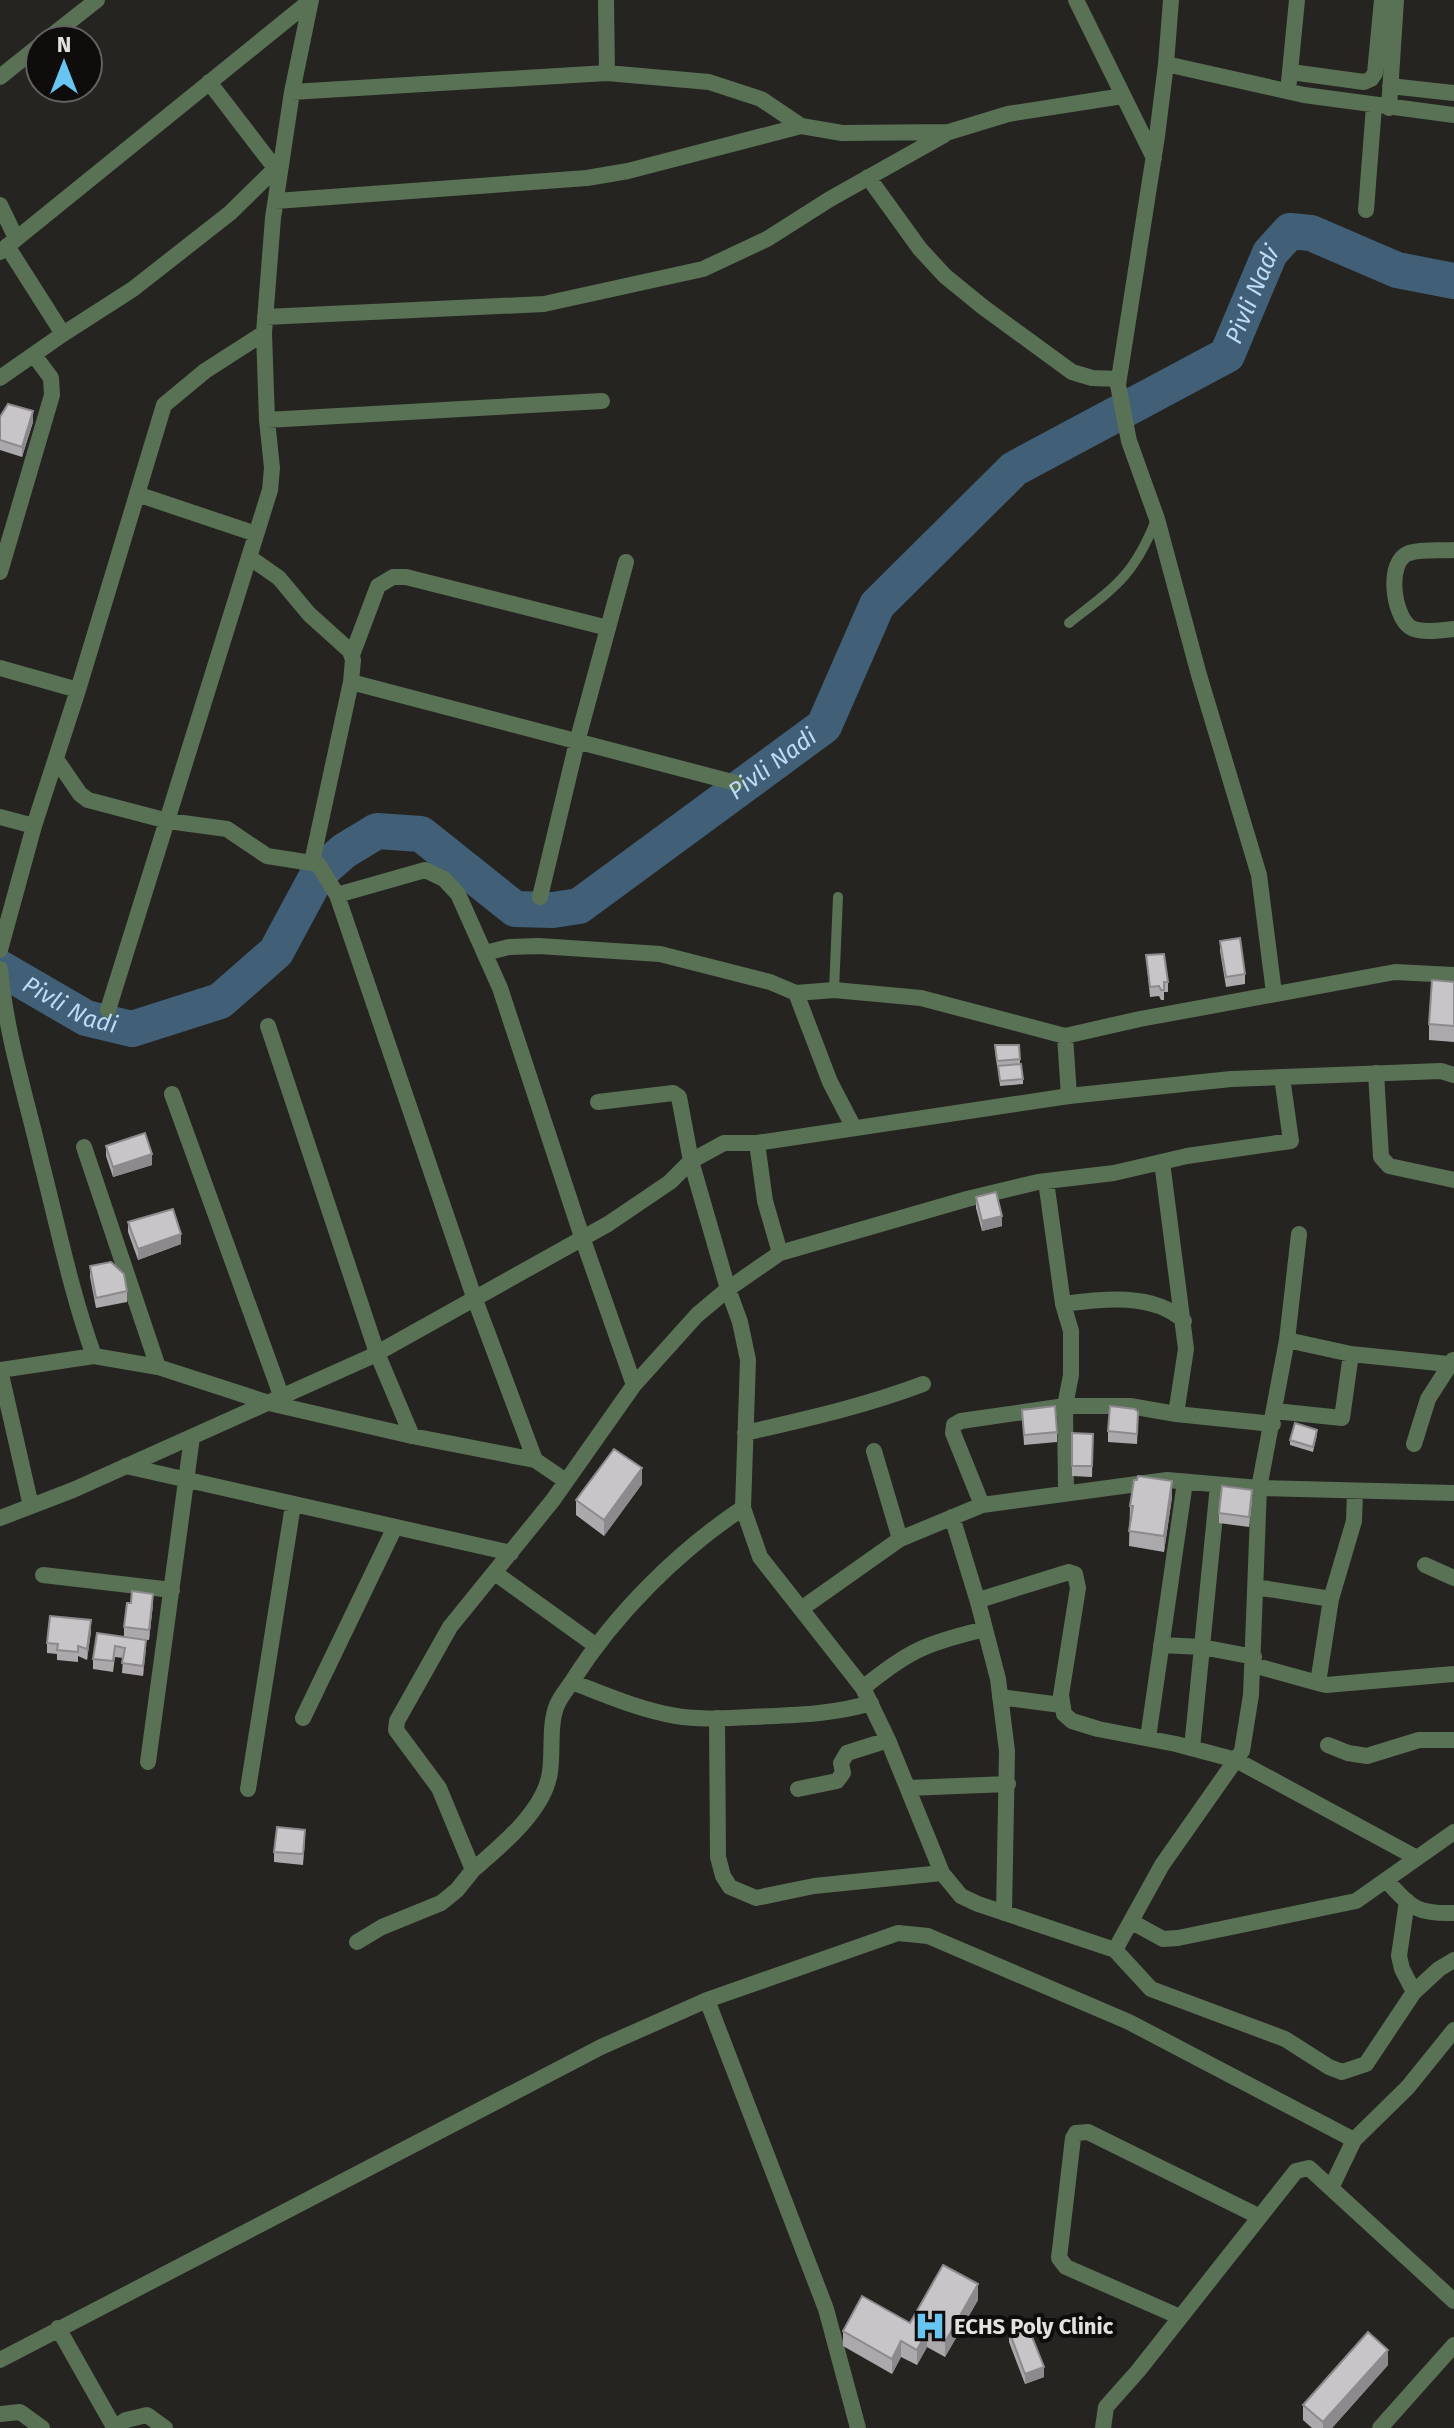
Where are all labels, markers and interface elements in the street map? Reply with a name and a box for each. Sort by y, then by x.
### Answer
north arrow [24,24,104,104]
text: N [57,31,71,58]
water label: Pivli Nadi [1219,239,1284,348]
water label: Pivli Nadi [723,722,822,806]
water label: Pivli Nadi [18,970,121,1039]
hospital icon: ECHS Poly Clinic [913,2309,947,2343]
place label: ECHS Poly Clinic [954,2313,1114,2340]

